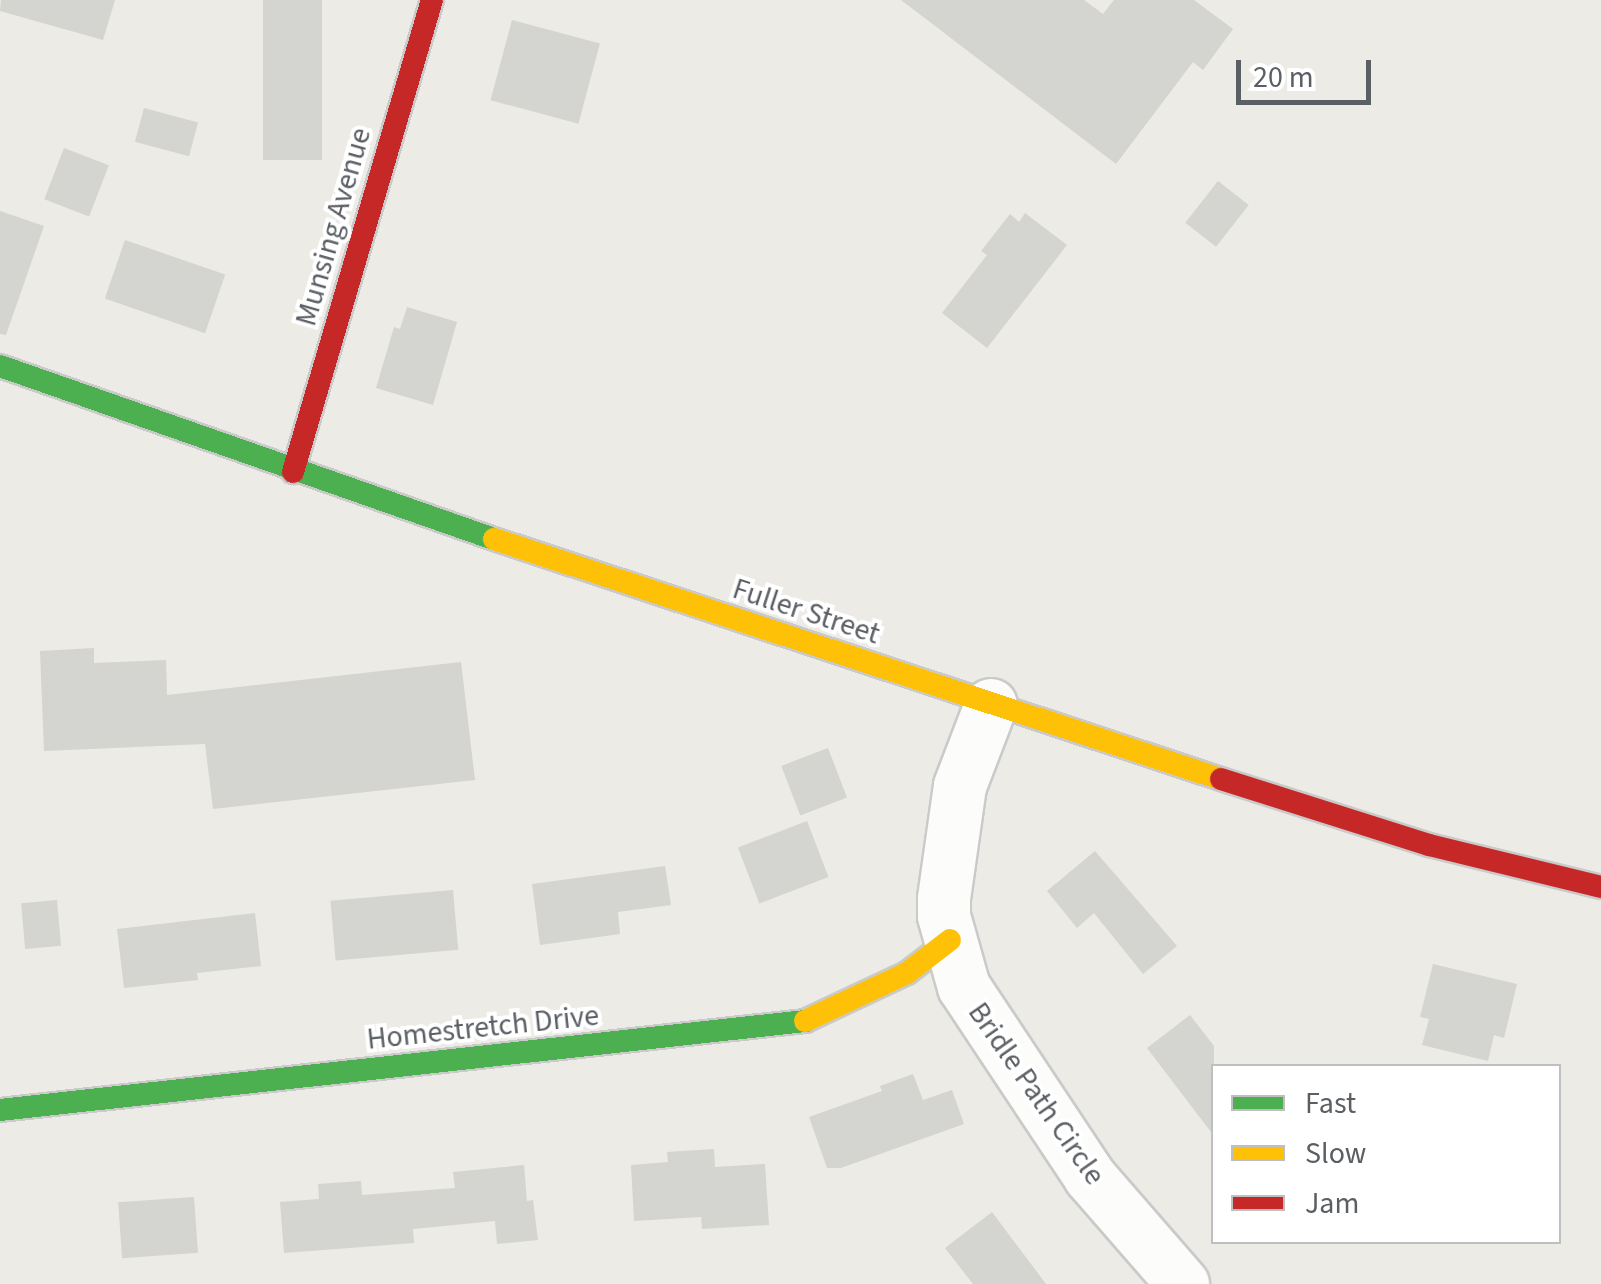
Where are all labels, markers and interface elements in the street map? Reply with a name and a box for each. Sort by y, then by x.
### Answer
scale bar [1241,40,1376,102]
text: 20 m [1253,56,1314,99]
street label: Munsing Avenue [289,124,379,330]
street label: Fuller Street [728,571,884,653]
street label: Bridle Path Circle [960,996,1112,1192]
street label: Homestretch Drive [365,998,601,1058]
legend [1211,1064,1561,1244]
text: Fast [1305,1082,1356,1125]
text: Slow [1305,1132,1366,1175]
text: Jam [1305,1182,1359,1225]

